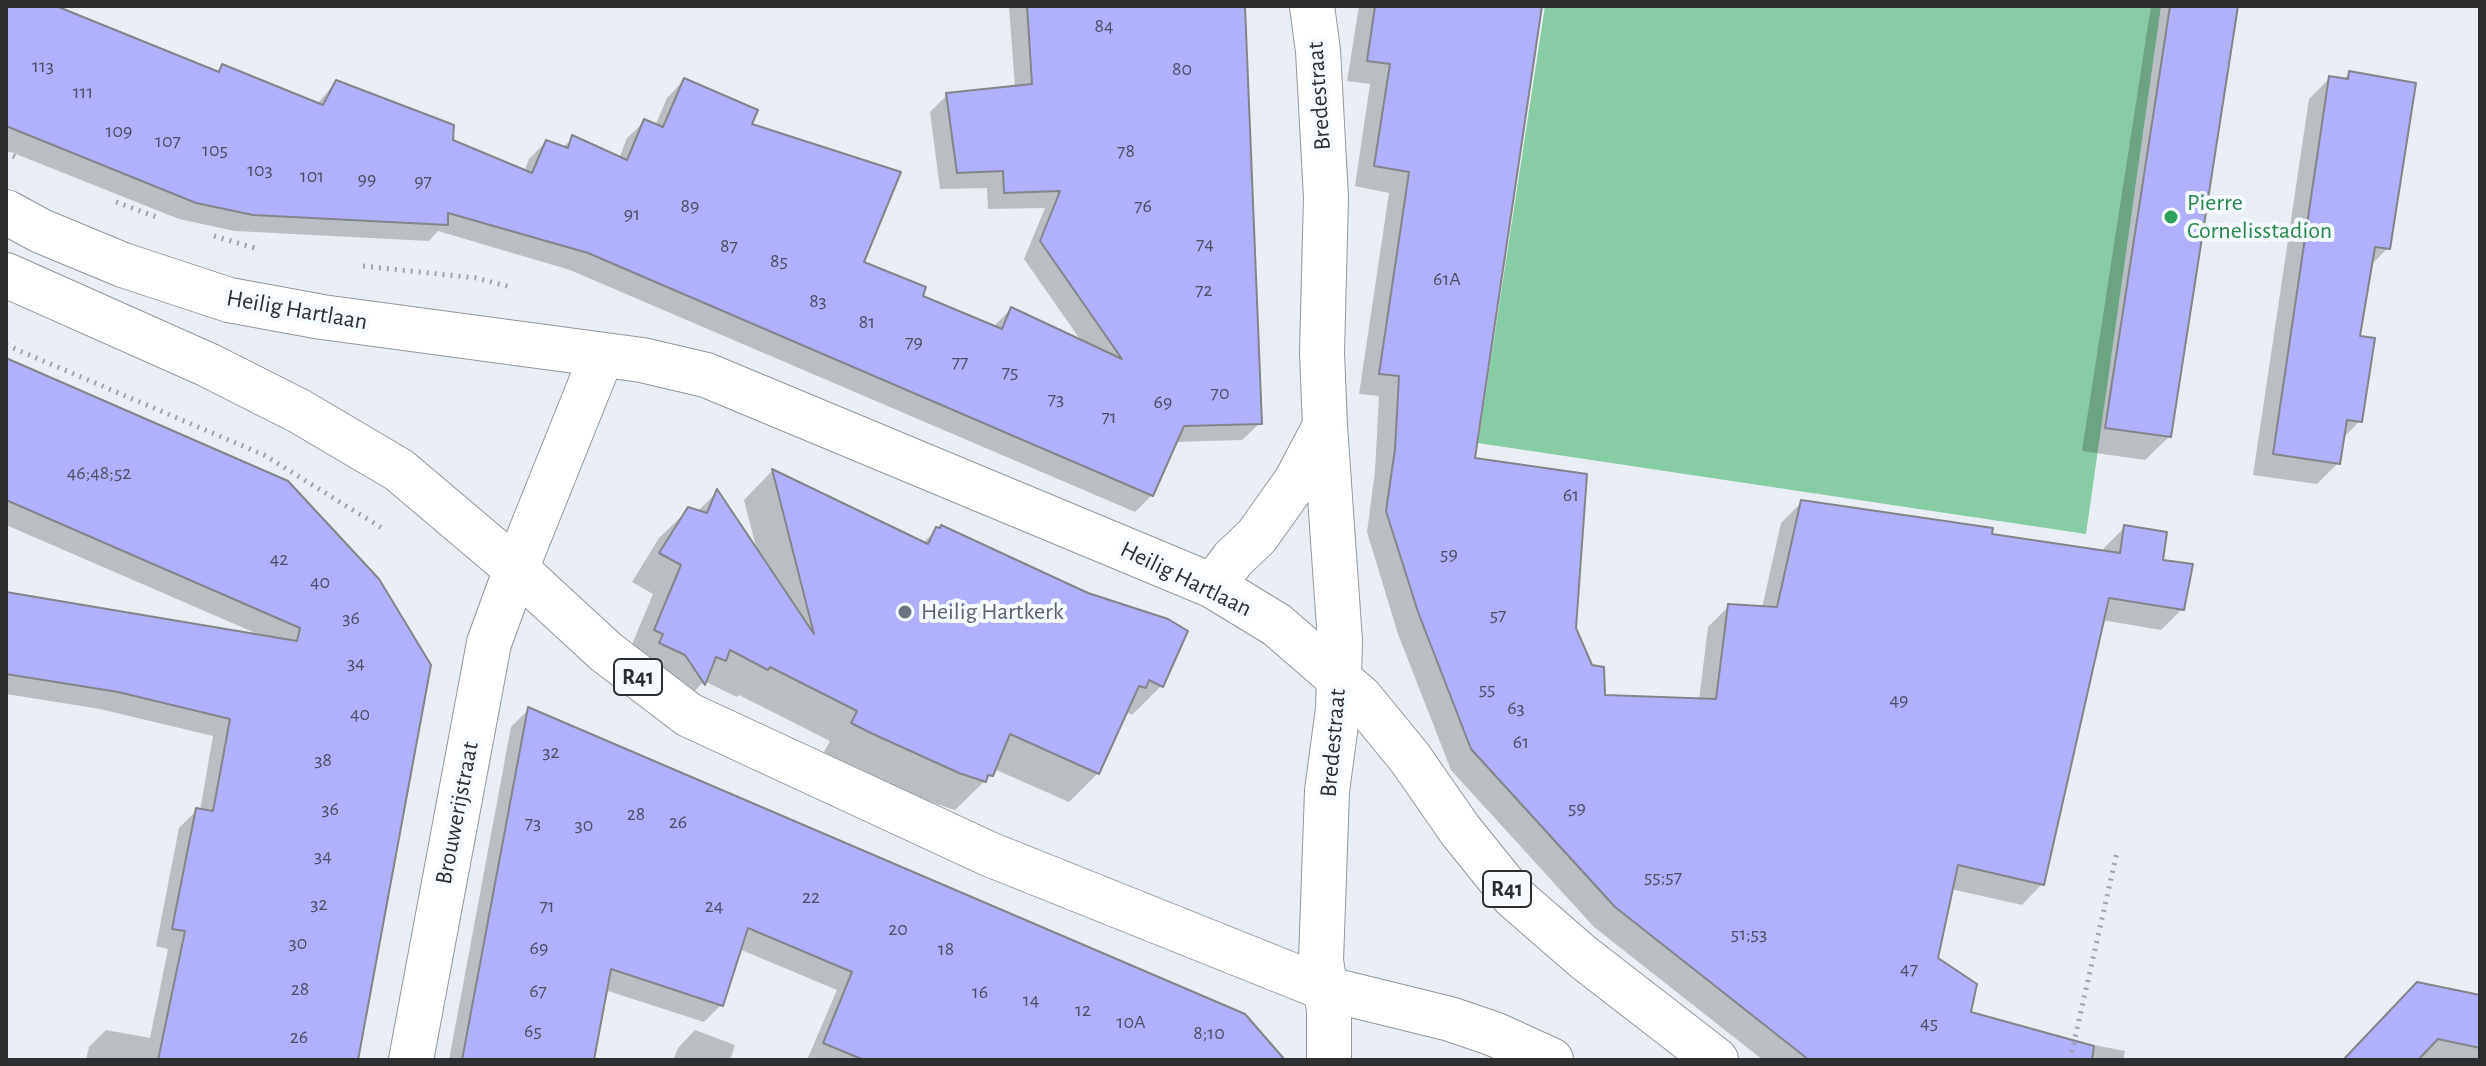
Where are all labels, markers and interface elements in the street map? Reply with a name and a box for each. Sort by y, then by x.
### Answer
house number: 84 [1094,14,1114,38]
street label: Bredestraat [1301,41,1337,151]
house number: 113 [32,54,54,78]
house number: 80 [1172,57,1192,81]
house number: 111 [73,80,93,104]
house number: 109 [106,119,132,143]
house number: 107 [155,129,181,153]
house number: 105 [202,138,228,162]
house number: 78 [1117,139,1135,163]
house number: 103 [247,158,273,182]
house number: 101 [300,164,324,188]
house number: 99 [358,167,376,191]
house number: 97 [414,169,432,193]
place label: Pierre Cornelisstadion [2187,189,2332,245]
house number: 89 [681,194,699,218]
house number: 76 [1134,194,1152,218]
house number: 91 [624,202,640,226]
marker: Pierre Cornelisstadion [2162,208,2180,226]
house number: 74 [1196,232,1214,256]
house number: 87 [720,234,738,258]
house number: 85 [770,249,788,273]
house number: 61A [1433,267,1461,291]
house number: 72 [1195,278,1213,302]
street label: Heilig Hartlaan [224,283,370,337]
house number: 83 [809,289,827,313]
house number: 81 [859,310,875,334]
house number: 79 [905,330,923,354]
house number: 77 [952,350,968,374]
house number: 75 [1002,360,1018,384]
house number: 70 [1211,381,1229,405]
house number: 73 [1048,387,1064,411]
house number: 69 [1154,390,1172,414]
house number: 71 [1101,405,1117,429]
house number: 46;48;52 [67,461,131,485]
house number: 61 [1563,483,1579,507]
street label: Heilig Hartlaan [1116,535,1256,623]
house number: 59 [1440,542,1458,566]
house number: 42 [270,547,288,571]
house number: 40 [310,570,330,594]
place label: Heilig Hartkerk [921,598,1064,626]
marker: Heilig Hartkerk [896,603,914,621]
house number: 57 [1490,603,1506,627]
house number: 36 [342,606,360,630]
house number: 34 [347,651,365,675]
road number: R41 [614,659,662,695]
house number: 55 [1479,677,1495,701]
street label: Bredestraat [1314,688,1352,798]
house number: 49 [1889,688,1909,712]
house number: 63 [1507,696,1525,720]
house number: 40 [350,702,370,726]
house number: 61 [1513,730,1529,754]
street label: Brouwerijstraat [429,739,485,887]
house number: 32 [542,740,560,764]
house number: 38 [314,748,332,772]
house number: 59 [1568,796,1586,820]
house number: 36 [321,797,339,821]
house number: 28 [627,802,645,826]
house number: 26 [669,810,687,834]
house number: 73 [525,811,541,835]
house number: 30 [575,813,593,837]
house number: 34 [314,844,332,868]
house number: 55;57 [1644,865,1682,889]
road number: R41 [1483,871,1531,907]
house number: 22 [802,885,820,909]
house number: 32 [310,892,328,916]
house number: 71 [539,894,555,918]
house number: 24 [705,894,723,918]
house number: 20 [888,917,908,941]
house number: 51;53 [1731,922,1767,946]
house number: 30 [289,931,307,955]
house number: 69 [530,936,548,960]
house number: 18 [938,937,954,961]
house number: 47 [1900,957,1918,981]
house number: 28 [291,977,309,1001]
house number: 67 [529,979,547,1003]
house number: 16 [972,980,988,1004]
house number: 14 [1023,988,1039,1012]
house number: 12 [1075,998,1091,1022]
house number: 10A [1117,1010,1145,1034]
house number: 45 [1920,1011,1938,1035]
house number: 65 [524,1019,542,1043]
house number: 8;10 [1193,1021,1225,1045]
house number: 26 [290,1025,308,1049]

